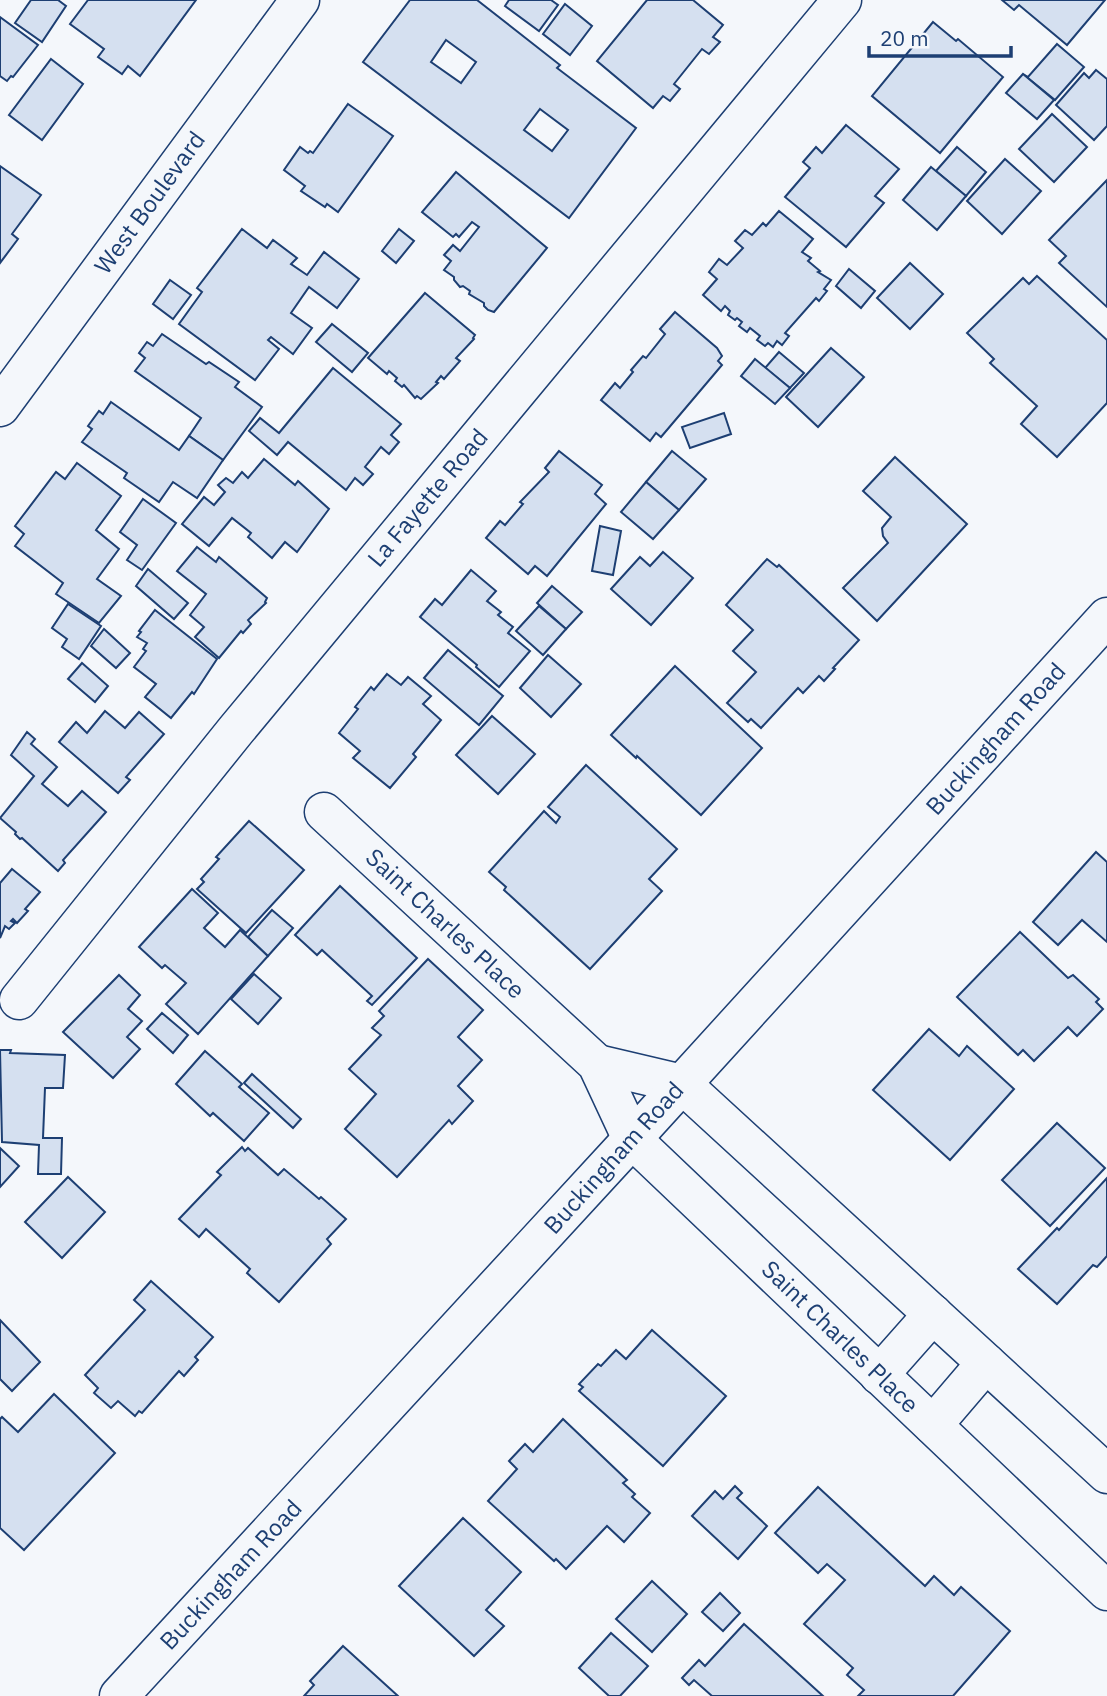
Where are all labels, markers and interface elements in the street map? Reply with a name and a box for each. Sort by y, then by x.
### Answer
scale bar [869,14,1011,58]
text: 20 m [880,24,929,52]
street label: West Boulevard [87,125,212,280]
street label: La Fayette Road [360,421,495,573]
street label: Buckingham Road [918,655,1072,821]
street label: Saint Charles Place [359,841,532,1005]
street label: Buckingham Road [536,1074,690,1240]
street label: Saint Charles Place [755,1253,926,1420]
street label: Buckingham Road [152,1492,308,1656]

